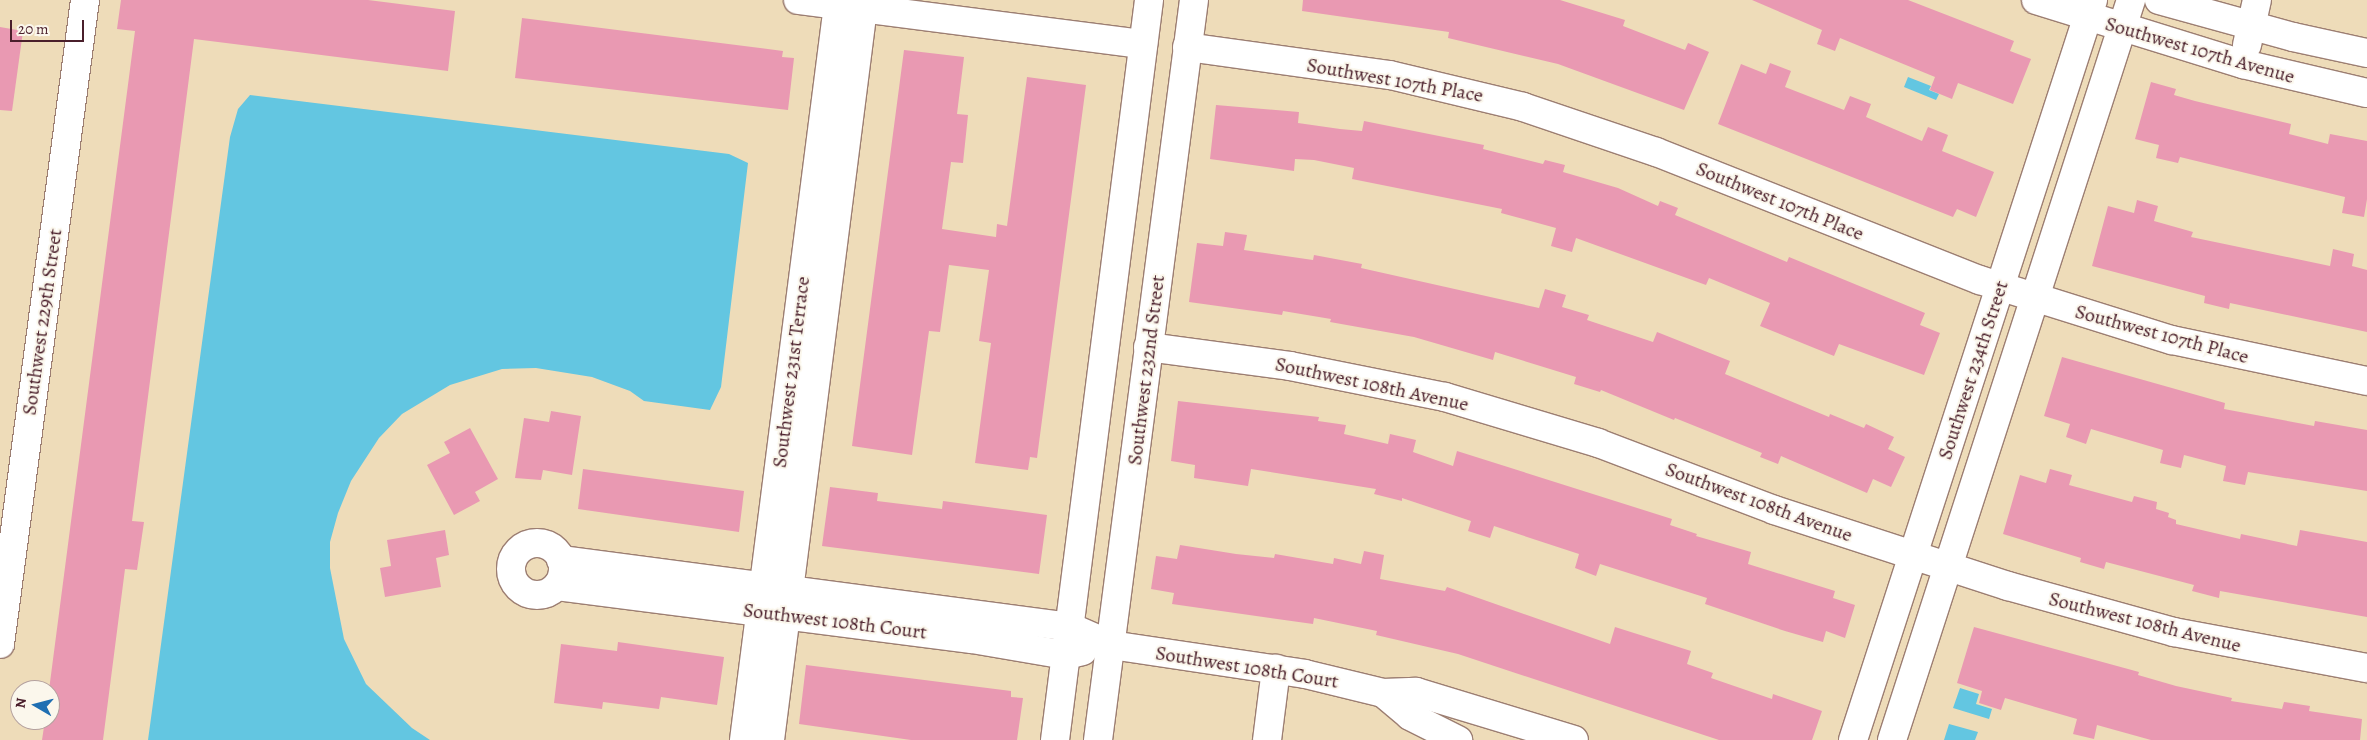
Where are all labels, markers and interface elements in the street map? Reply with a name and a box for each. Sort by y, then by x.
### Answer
scale bar [12,10,86,42]
street label: Southwest 107th Avenue [2103,11,2297,89]
text: 20 m [18,19,49,39]
street label: Southwest 107th Place [1305,53,1485,107]
street label: Southwest 107th Place [1693,156,1867,246]
street label: Southwest 229th Street [17,227,67,417]
street label: Southwest 232nd Street [1122,274,1170,466]
street label: Southwest 231st Terrace [767,275,815,469]
street label: Southwest 234th Street [1933,278,2013,462]
street label: Southwest 107th Place [2073,299,2251,369]
street label: Southwest 108th Avenue [1273,352,1471,416]
street label: Southwest 108th Avenue [1662,457,1856,547]
street label: Southwest 108th Avenue [2046,587,2244,657]
street label: Southwest 108th Court [742,598,928,644]
street label: Southwest 108th Court [1154,641,1340,693]
north arrow [10,680,60,730]
text: N [11,697,31,709]

